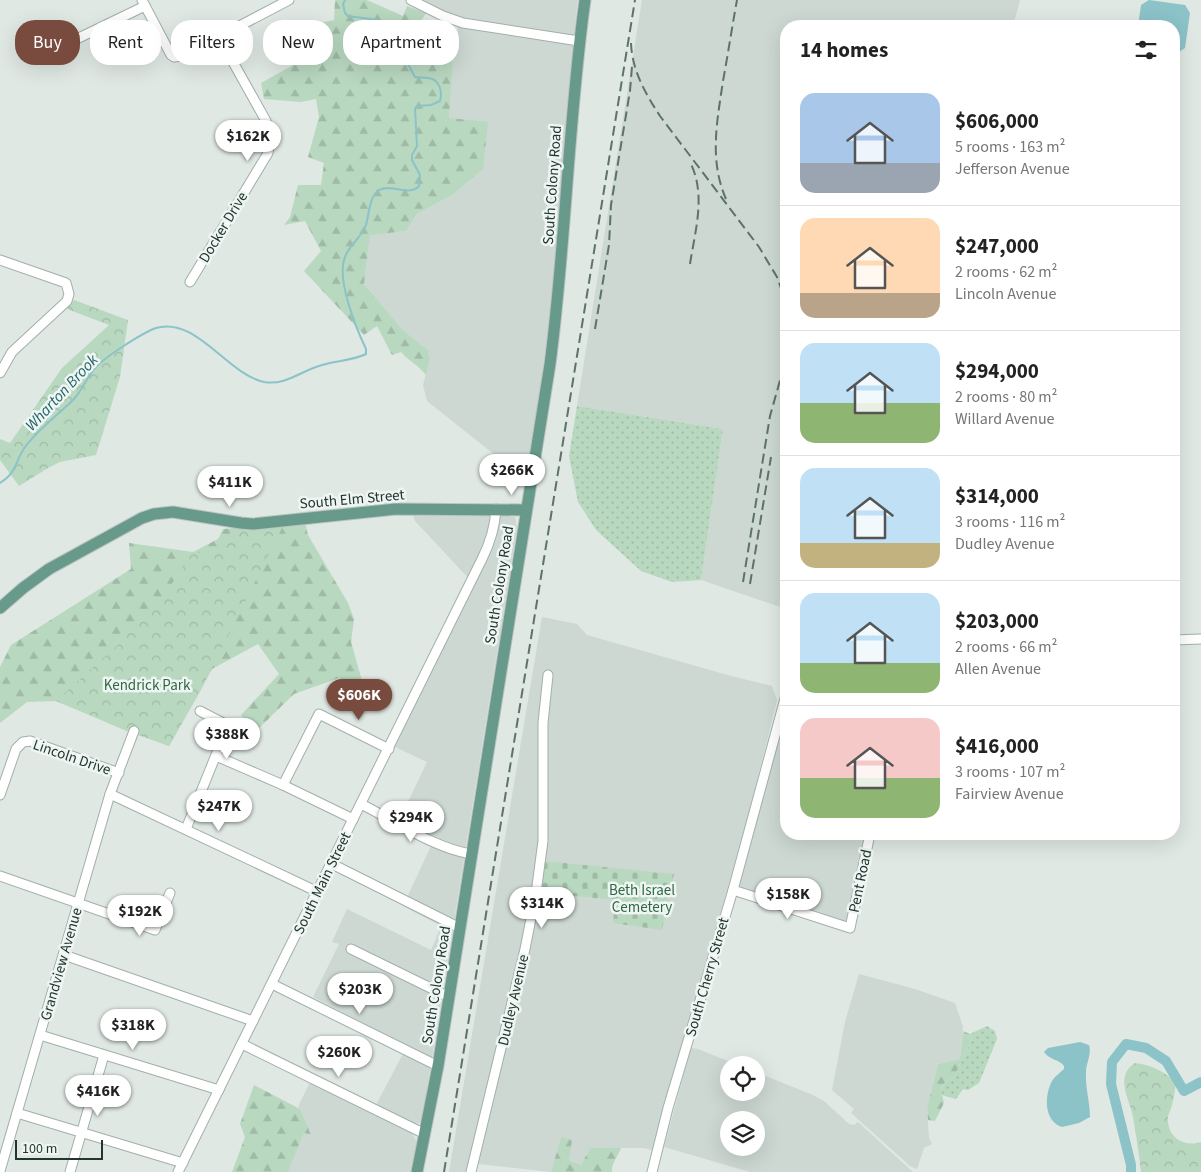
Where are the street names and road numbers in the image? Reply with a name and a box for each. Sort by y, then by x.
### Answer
street label: South Colony Road [538,125,567,245]
street label: Docker Drive [194,188,253,267]
street label: South Elm Street [299,484,405,515]
street label: South Colony Road [480,524,519,646]
street label: Lincoln Drive [30,734,114,781]
street label: South Main Street [289,829,356,938]
street label: Pent Road [844,848,877,915]
street label: Grandview Avenue [35,905,88,1023]
street label: South Cherry Street [680,915,735,1039]
street label: South Colony Road [417,924,456,1046]
street label: Dudley Avenue [493,952,534,1048]

